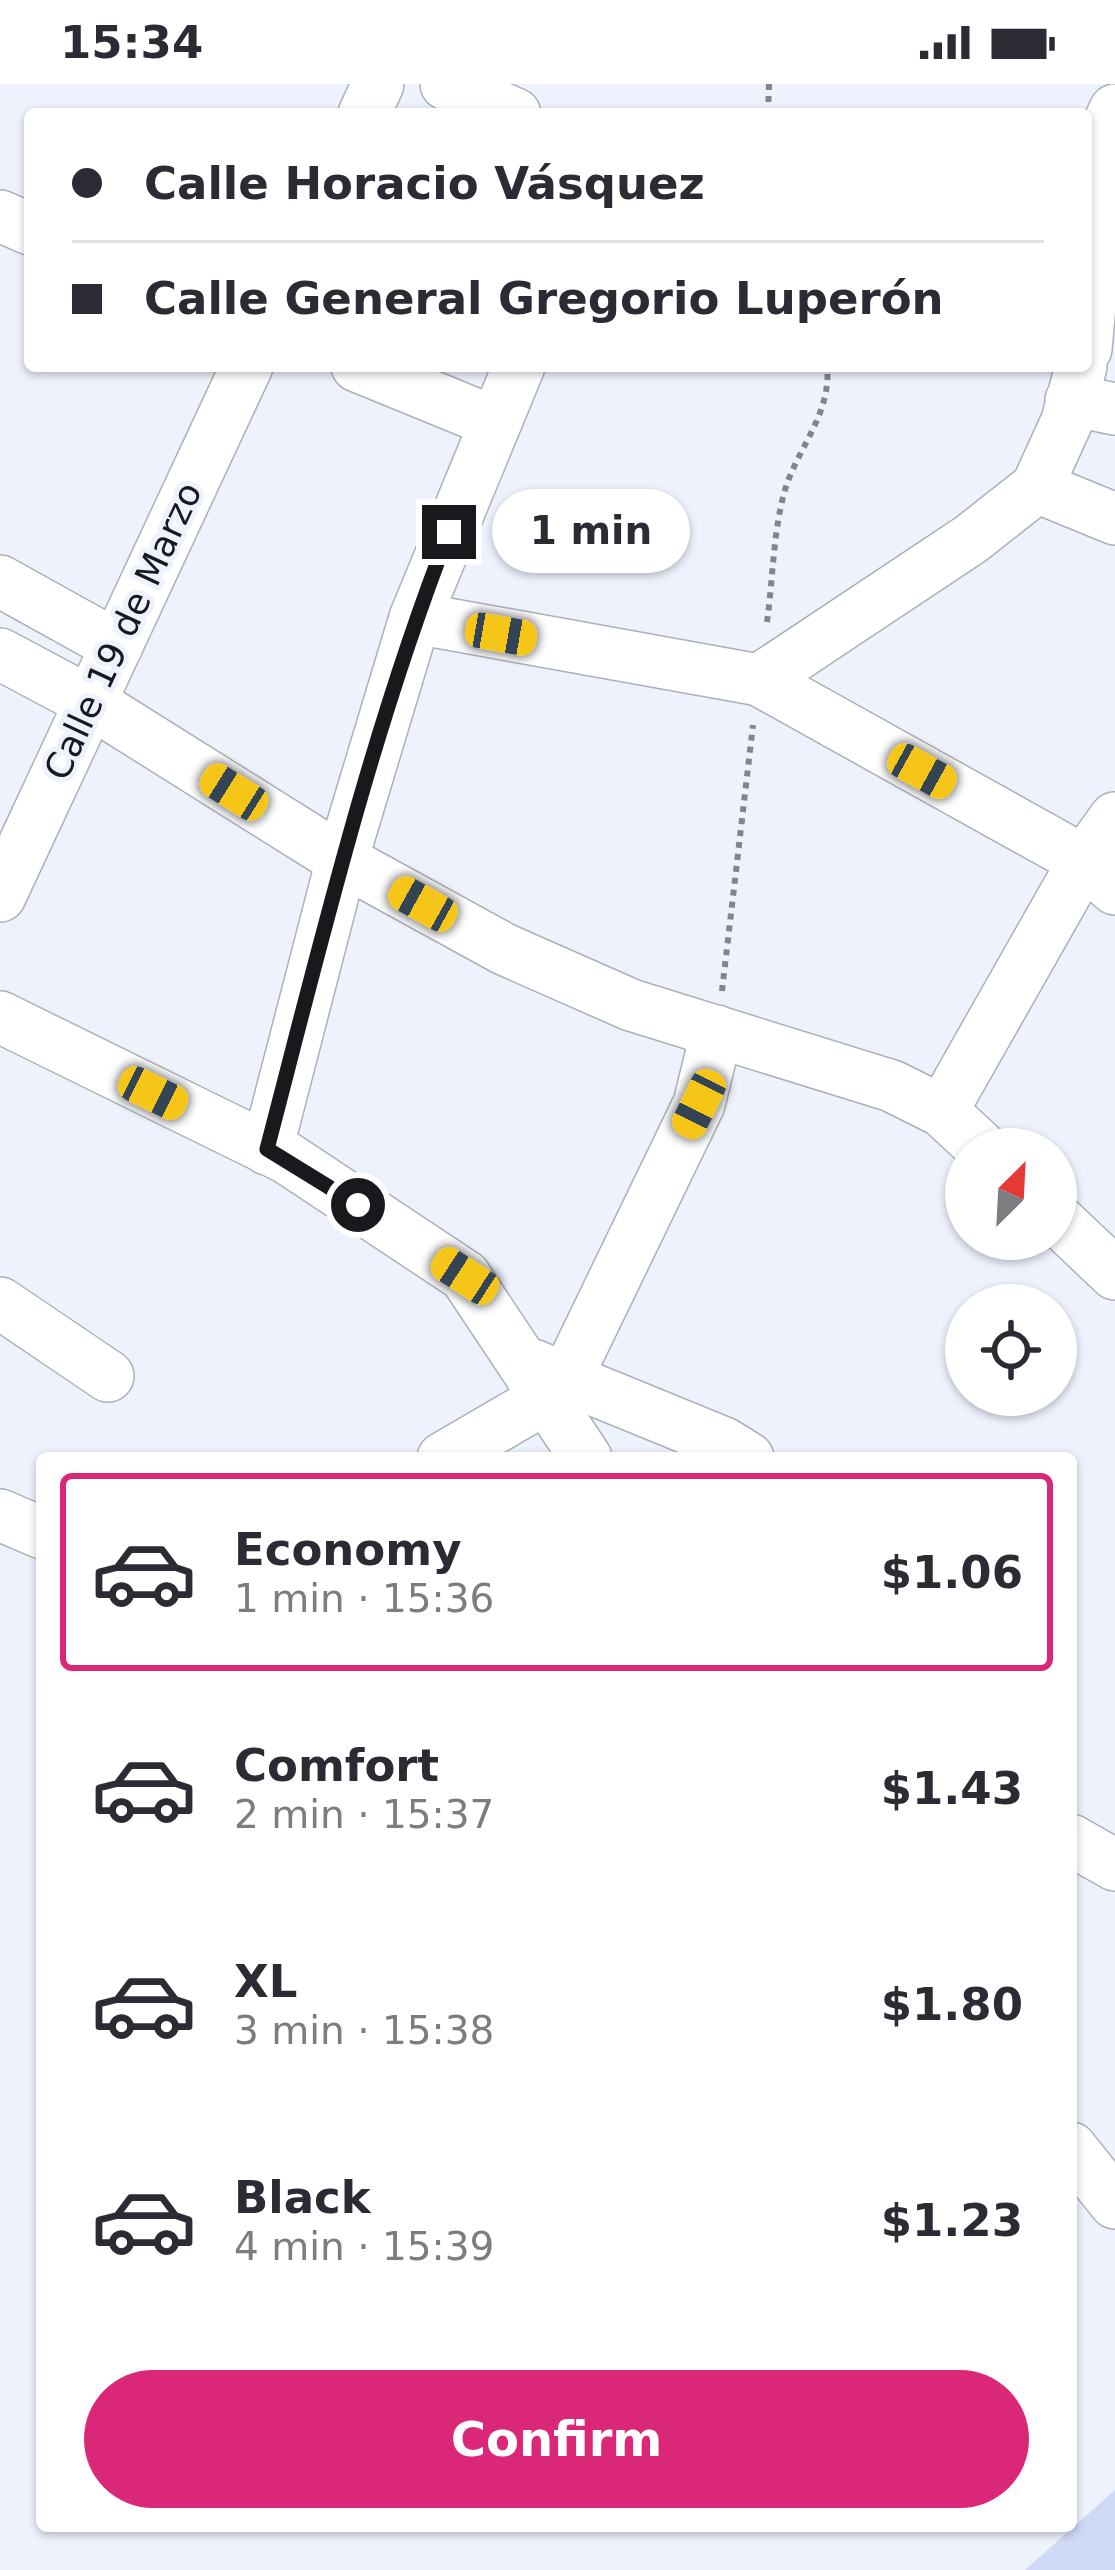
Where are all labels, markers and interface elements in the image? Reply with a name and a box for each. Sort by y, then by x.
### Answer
text: 15:34 [60,16,203,69]
text: Calle Horacio Vásquez [144,157,705,210]
text: Calle General Gregorio Luperón [144,272,944,325]
street label: Calle 19 de Marzo [36,476,210,786]
callout: 1 min [491,490,689,574]
route end [422,505,476,559]
text: 1 min [530,508,652,553]
car [462,610,540,658]
car [882,738,962,804]
car [194,758,274,826]
car [383,871,463,937]
car [113,1061,193,1125]
car [667,1064,731,1144]
north arrow [945,1128,1077,1260]
map controls [945,1128,1077,1416]
route start [331,1178,385,1232]
car [425,1241,505,1311]
button: locate [945,1284,1077,1416]
icon: car [90,1518,198,1626]
text: Economy [234,1523,462,1576]
text: $1.06 [881,1546,1023,1599]
text: 1 min · 15:36 [234,1576,494,1621]
icon: car [90,1734,198,1842]
text: Comfort [234,1739,439,1792]
text: $1.43 [881,1762,1023,1815]
text: 2 min · 15:37 [234,1792,494,1837]
icon: car [90,1950,198,2058]
text: XL [234,1955,297,2008]
text: $1.80 [881,1978,1023,2031]
text: 3 min · 15:38 [234,2008,494,2053]
icon: car [90,2166,198,2274]
text: Black [234,2171,371,2224]
text: $1.23 [881,2194,1023,2247]
text: 4 min · 15:39 [234,2224,494,2269]
button: Confirm [84,2370,1029,2508]

